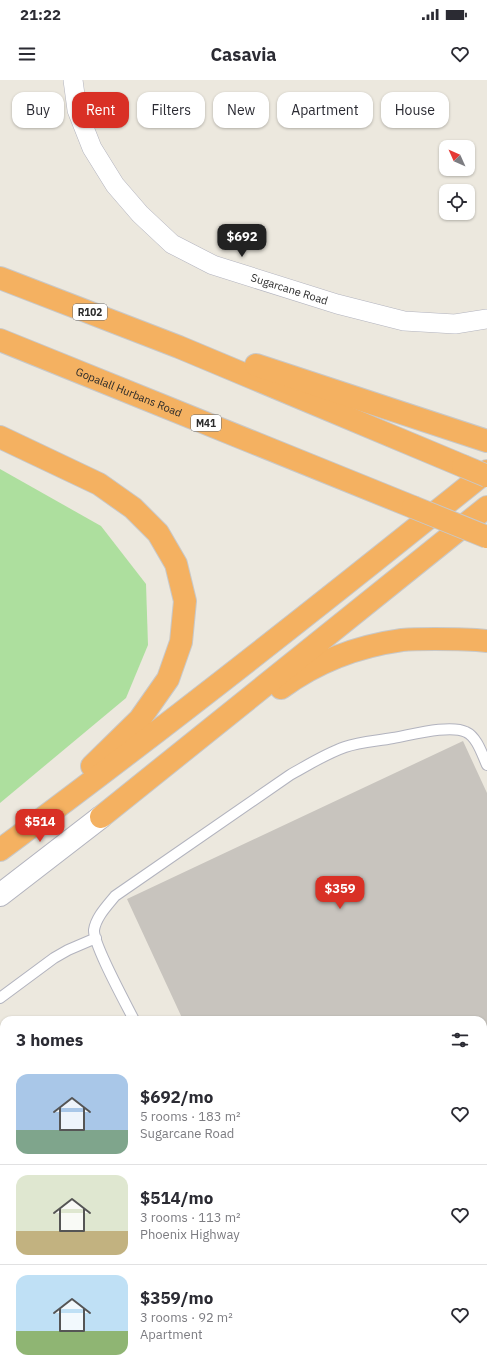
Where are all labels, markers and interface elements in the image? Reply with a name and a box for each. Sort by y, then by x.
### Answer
text: 21:22 [20,5,61,24]
icon: menu [16,43,38,65]
text: Casavia [210,43,277,66]
icon: heart [449,43,471,65]
chip: Buy [12,92,64,128]
chip: Rent [72,92,129,128]
chip: Filters [137,92,205,128]
chip: New [213,92,269,128]
chip: Apartment [277,92,373,128]
chip: House [381,92,449,128]
north arrow [439,140,475,176]
map controls [439,140,475,220]
button: locate [439,184,475,220]
pin: $692 [218,224,266,258]
text: $692 [226,228,258,245]
street label: Sugarcane Road [249,270,330,308]
road number: R102 [73,304,107,320]
street label: Gopalall Hurbans Road [74,364,184,420]
road number: M41 [191,415,221,431]
pin: $514 [16,809,64,843]
text: $514 [24,813,56,830]
pin: $359 [316,876,364,910]
text: $359 [324,880,356,897]
text: 3 homes [16,1029,83,1051]
icon: filters [449,1029,471,1051]
text: $692/mo [140,1086,213,1108]
icon: home [48,1090,96,1138]
icon: heart [449,1103,471,1125]
text: 5 rooms · 183 m² [140,1108,241,1125]
text: Sugarcane Road [140,1125,234,1142]
text: $514/mo [140,1187,213,1209]
icon: home [48,1191,96,1239]
icon: heart [449,1204,471,1226]
text: 3 rooms · 113 m² [140,1209,241,1226]
text: Phoenix Highway [140,1226,240,1243]
text: $359/mo [140,1287,213,1309]
icon: home [48,1291,96,1339]
icon: heart [449,1304,471,1326]
text: 3 rooms · 92 m² [140,1309,233,1326]
text: Apartment [140,1326,203,1343]

